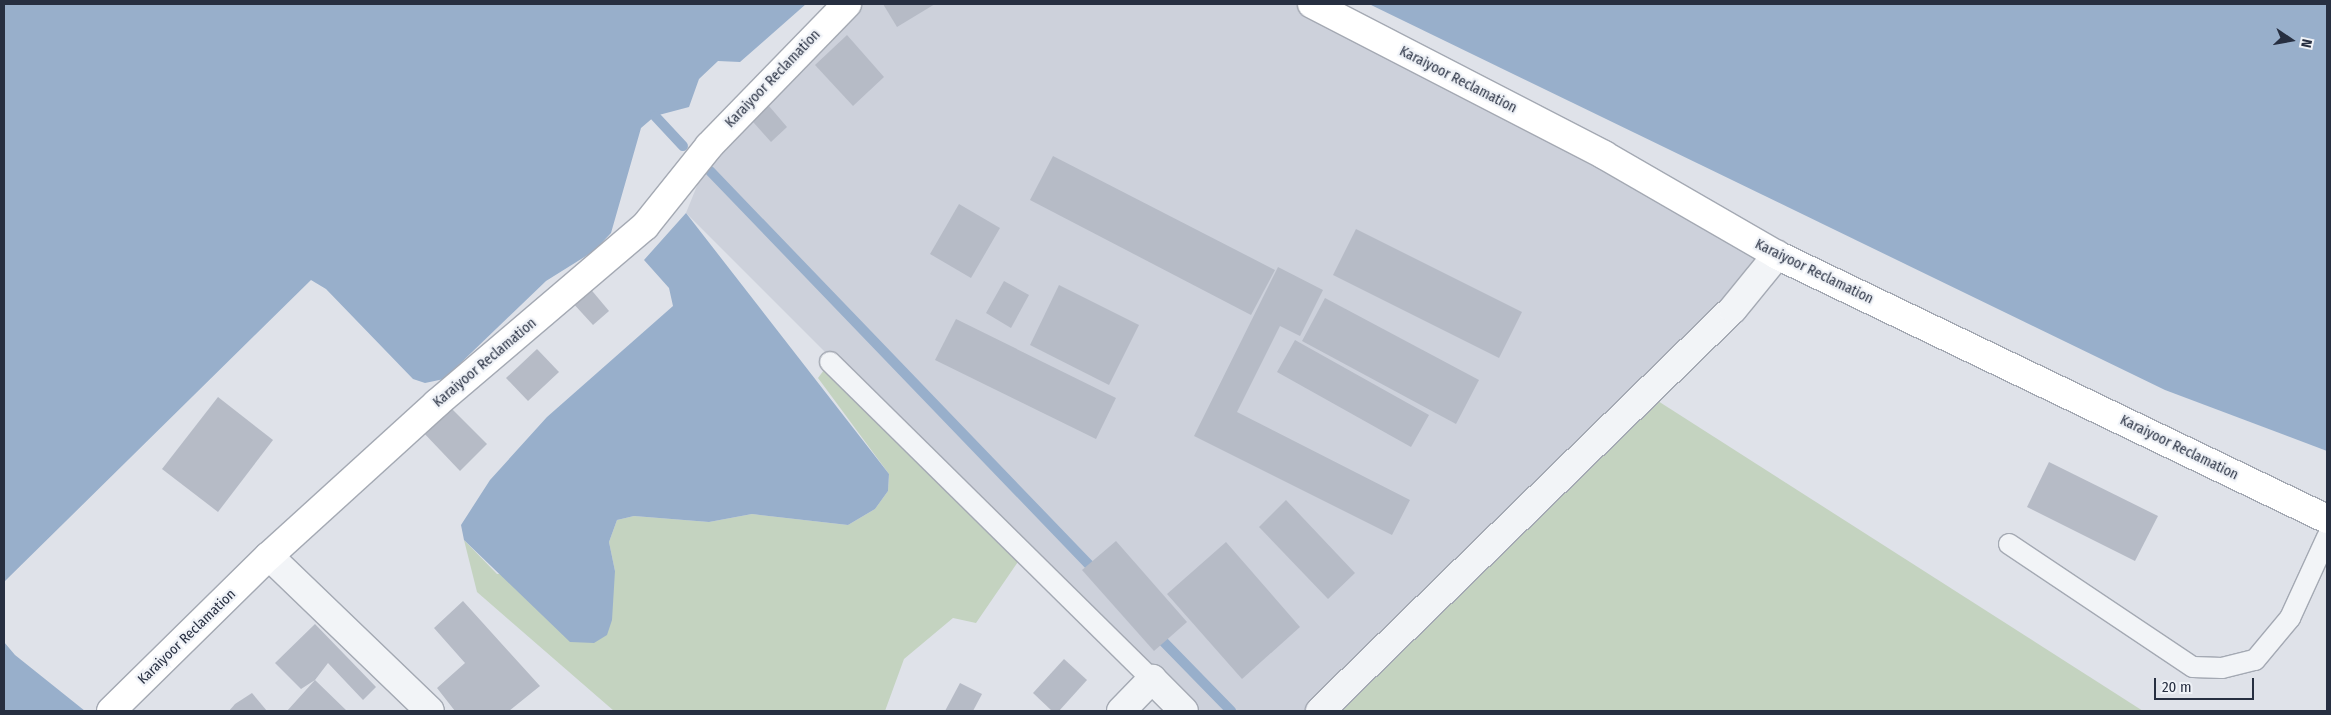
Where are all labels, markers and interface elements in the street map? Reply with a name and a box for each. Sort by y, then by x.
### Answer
north arrow [2266,15,2316,65]
street label: Karaiyoor Reclamation [722,27,824,131]
text: N [2297,37,2315,49]
street label: Karaiyoor Reclamation [1397,43,1519,117]
street label: Karaiyoor Reclamation [1752,236,1876,308]
street label: Karaiyoor Reclamation [430,315,540,411]
street label: Karaiyoor Reclamation [2117,412,2241,484]
street label: Karaiyoor Reclamation [135,586,239,688]
scale bar [2156,668,2256,700]
text: 20 m [2162,678,2192,696]

